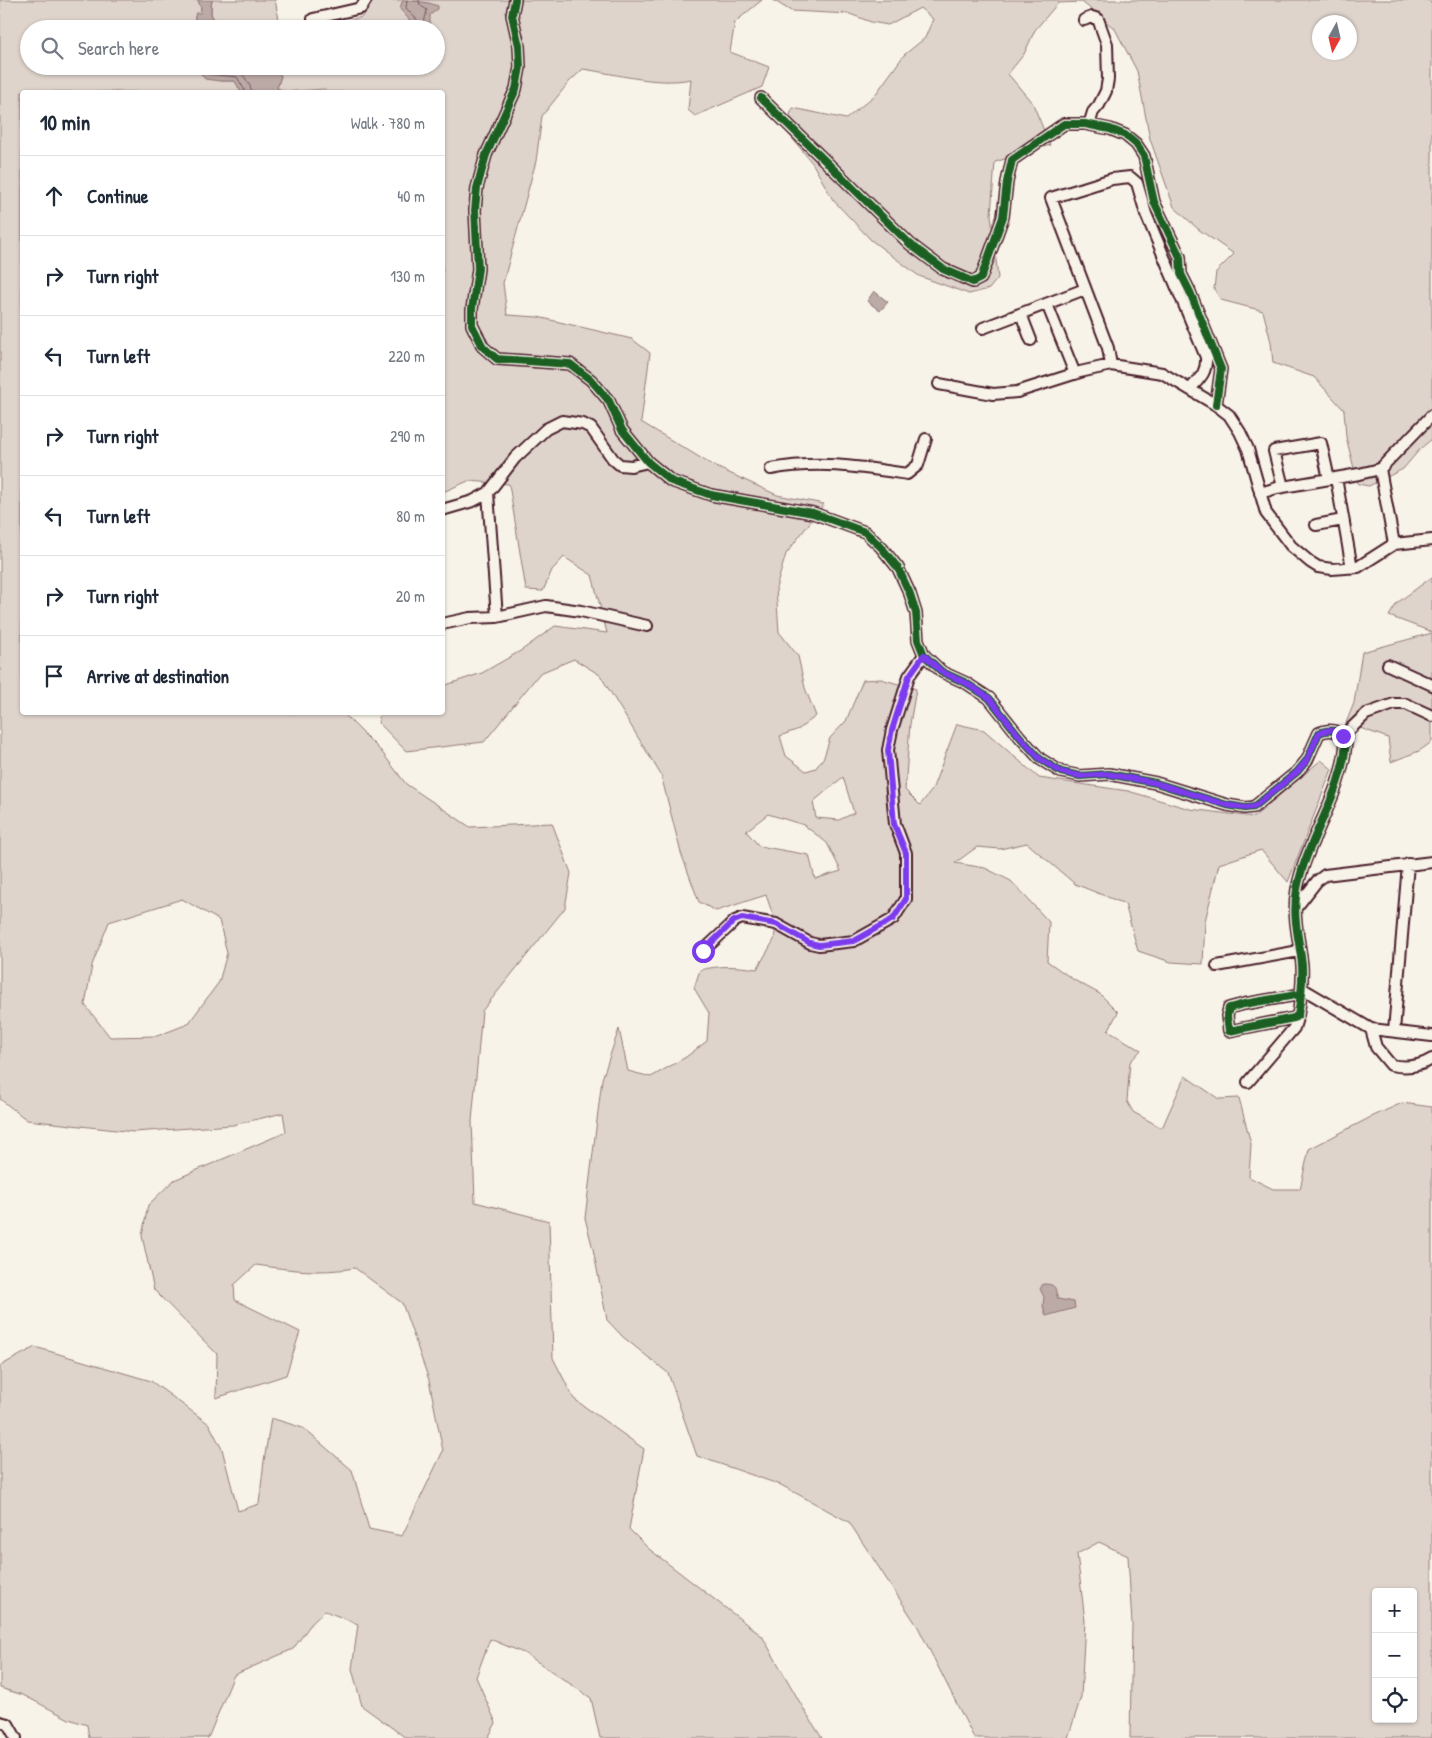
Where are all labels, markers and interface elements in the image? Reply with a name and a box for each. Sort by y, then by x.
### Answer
north arrow [1312,15,1357,60]
search box [20,20,445,75]
icon: search [38,34,66,62]
text: Search here [78,35,159,61]
text: 10 min [40,108,90,137]
text: Walk · 780 m [351,112,425,134]
icon: ahead [40,182,68,210]
text: Continue [87,183,148,209]
text: 40 m [397,185,425,207]
icon: right [40,262,68,290]
text: Turn right [87,263,158,289]
text: 130 m [390,265,425,287]
icon: left [40,342,68,370]
text: Turn left [87,343,150,369]
text: 220 m [388,345,425,367]
icon: right [40,422,68,450]
text: Turn right [87,423,158,449]
text: 290 m [390,425,425,447]
icon: left [40,502,68,530]
text: Turn left [87,503,150,529]
text: 80 m [396,505,425,527]
icon: right [40,582,68,610]
text: Turn right [87,583,158,609]
text: 20 m [396,585,425,607]
icon: arrive [40,662,68,690]
text: Arrive at destination [87,663,229,689]
route end [1332,725,1355,748]
route start [692,940,715,963]
map controls [1372,1588,1417,1723]
button: + [1372,1588,1417,1633]
button: − [1372,1633,1417,1678]
button: locate [1372,1678,1417,1723]

